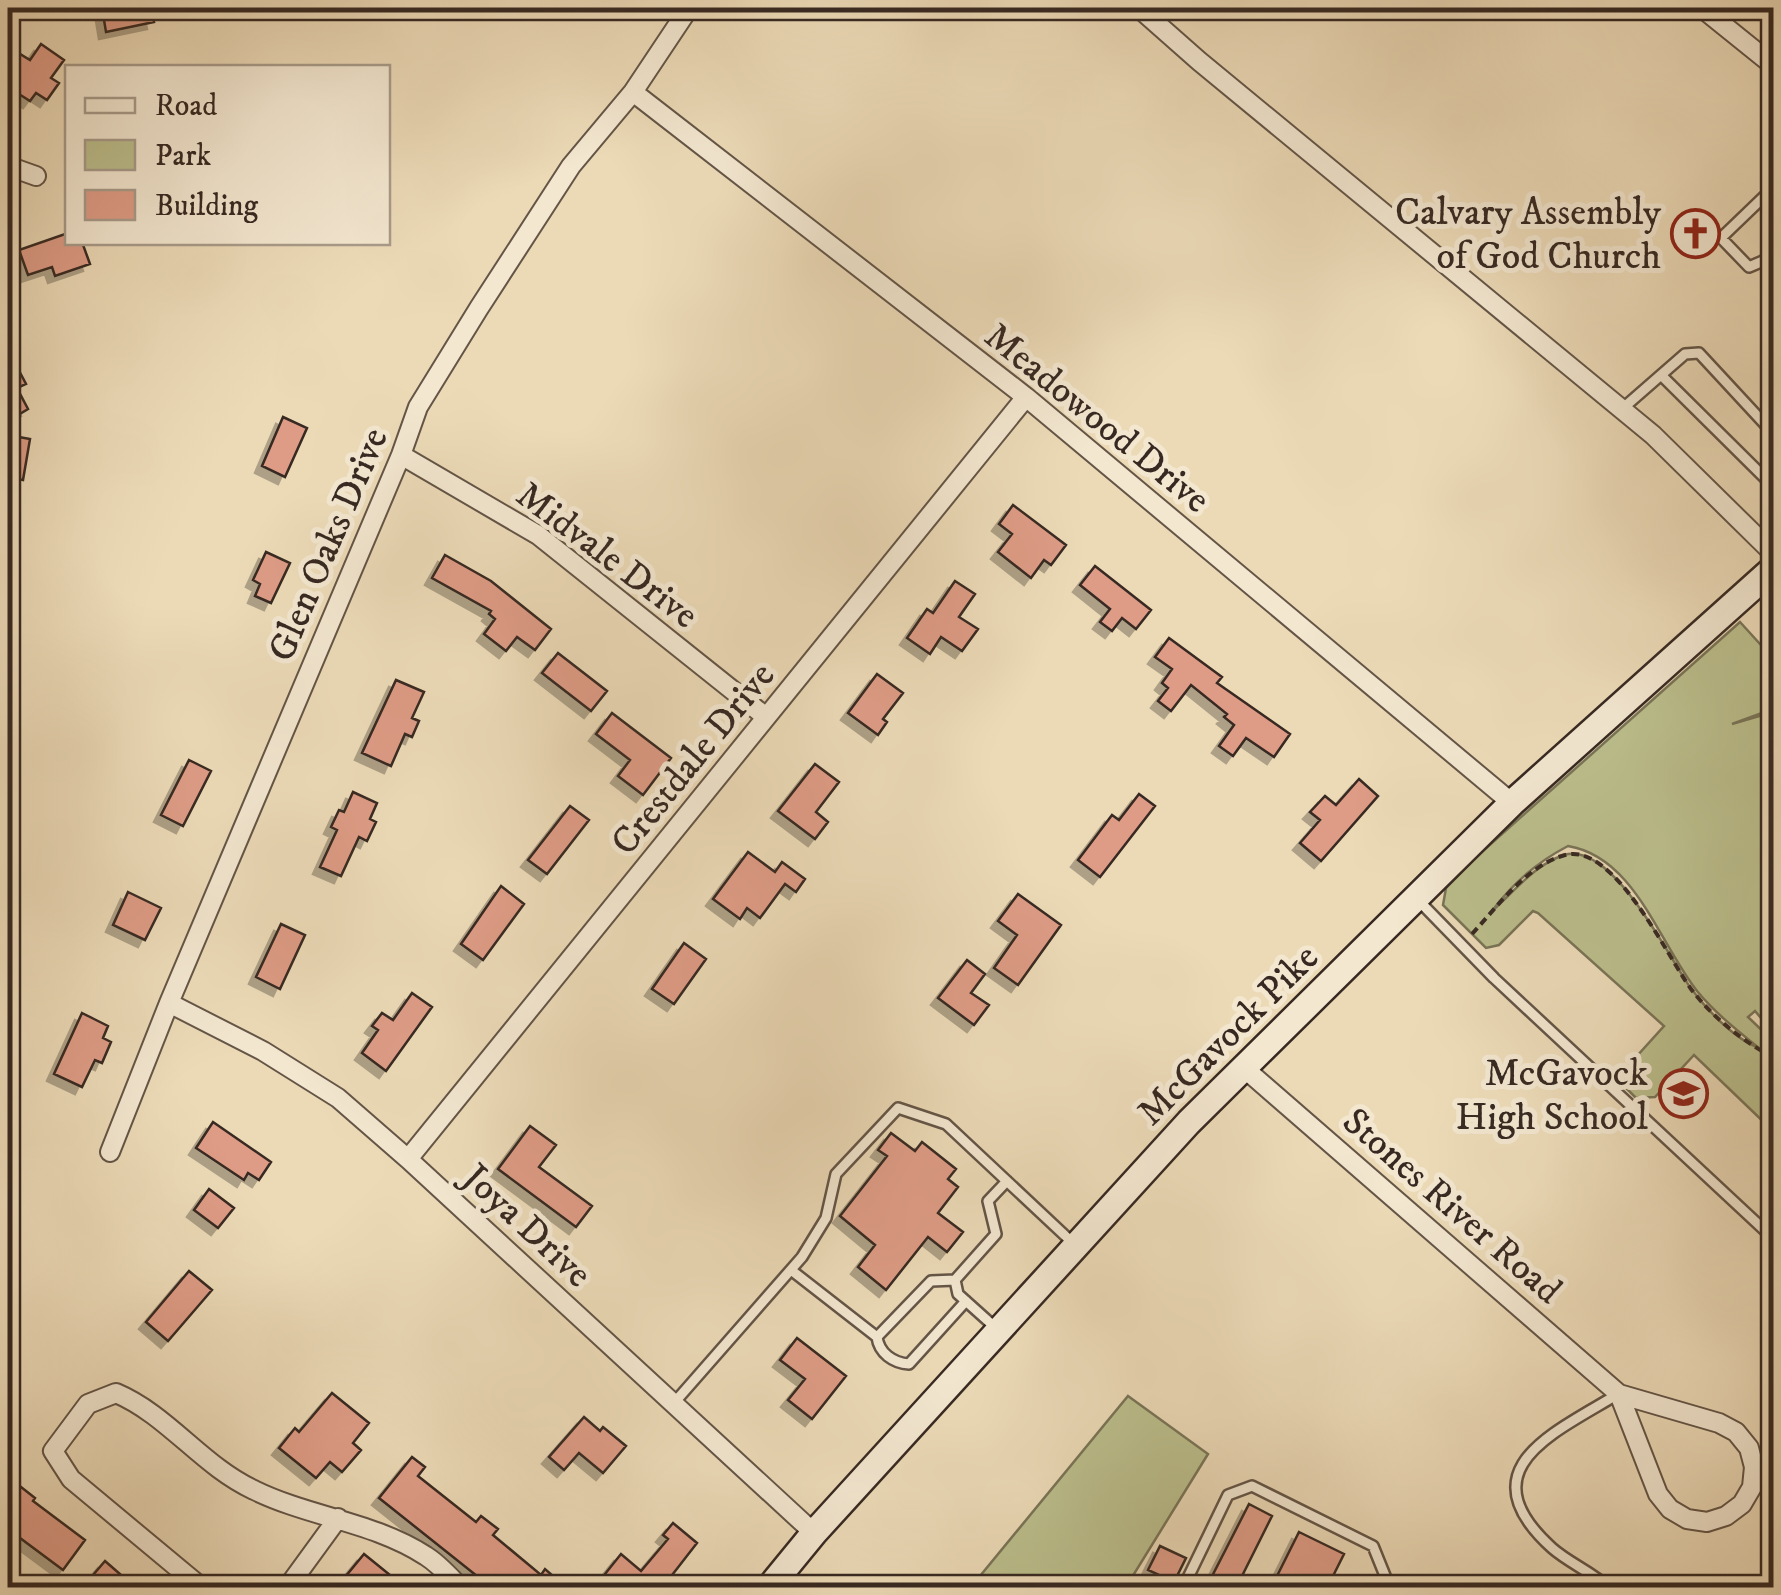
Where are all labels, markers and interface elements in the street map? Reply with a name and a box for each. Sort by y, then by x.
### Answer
legend [65,65,390,245]
text: Road [155,88,217,125]
text: Park [155,138,211,175]
text: Building [155,188,259,225]
place label: Calvary Assembly of God Church [1395,189,1662,281]
church icon: Calvary Assembly of God Church [1670,207,1722,259]
street label: Meadowood Drive [974,313,1219,524]
street label: Glen Oaks Drive [258,421,400,669]
street label: Midvale Drive [506,471,707,640]
street label: Crestdale Drive [601,653,786,866]
street label: McGavock Pike [1127,934,1329,1136]
place label: McGavock High School [1455,1050,1649,1142]
school or university icon: McGavock High School [1657,1068,1709,1120]
street label: Stones River Road [1332,1098,1571,1315]
street label: Joya Drive [450,1152,601,1299]

